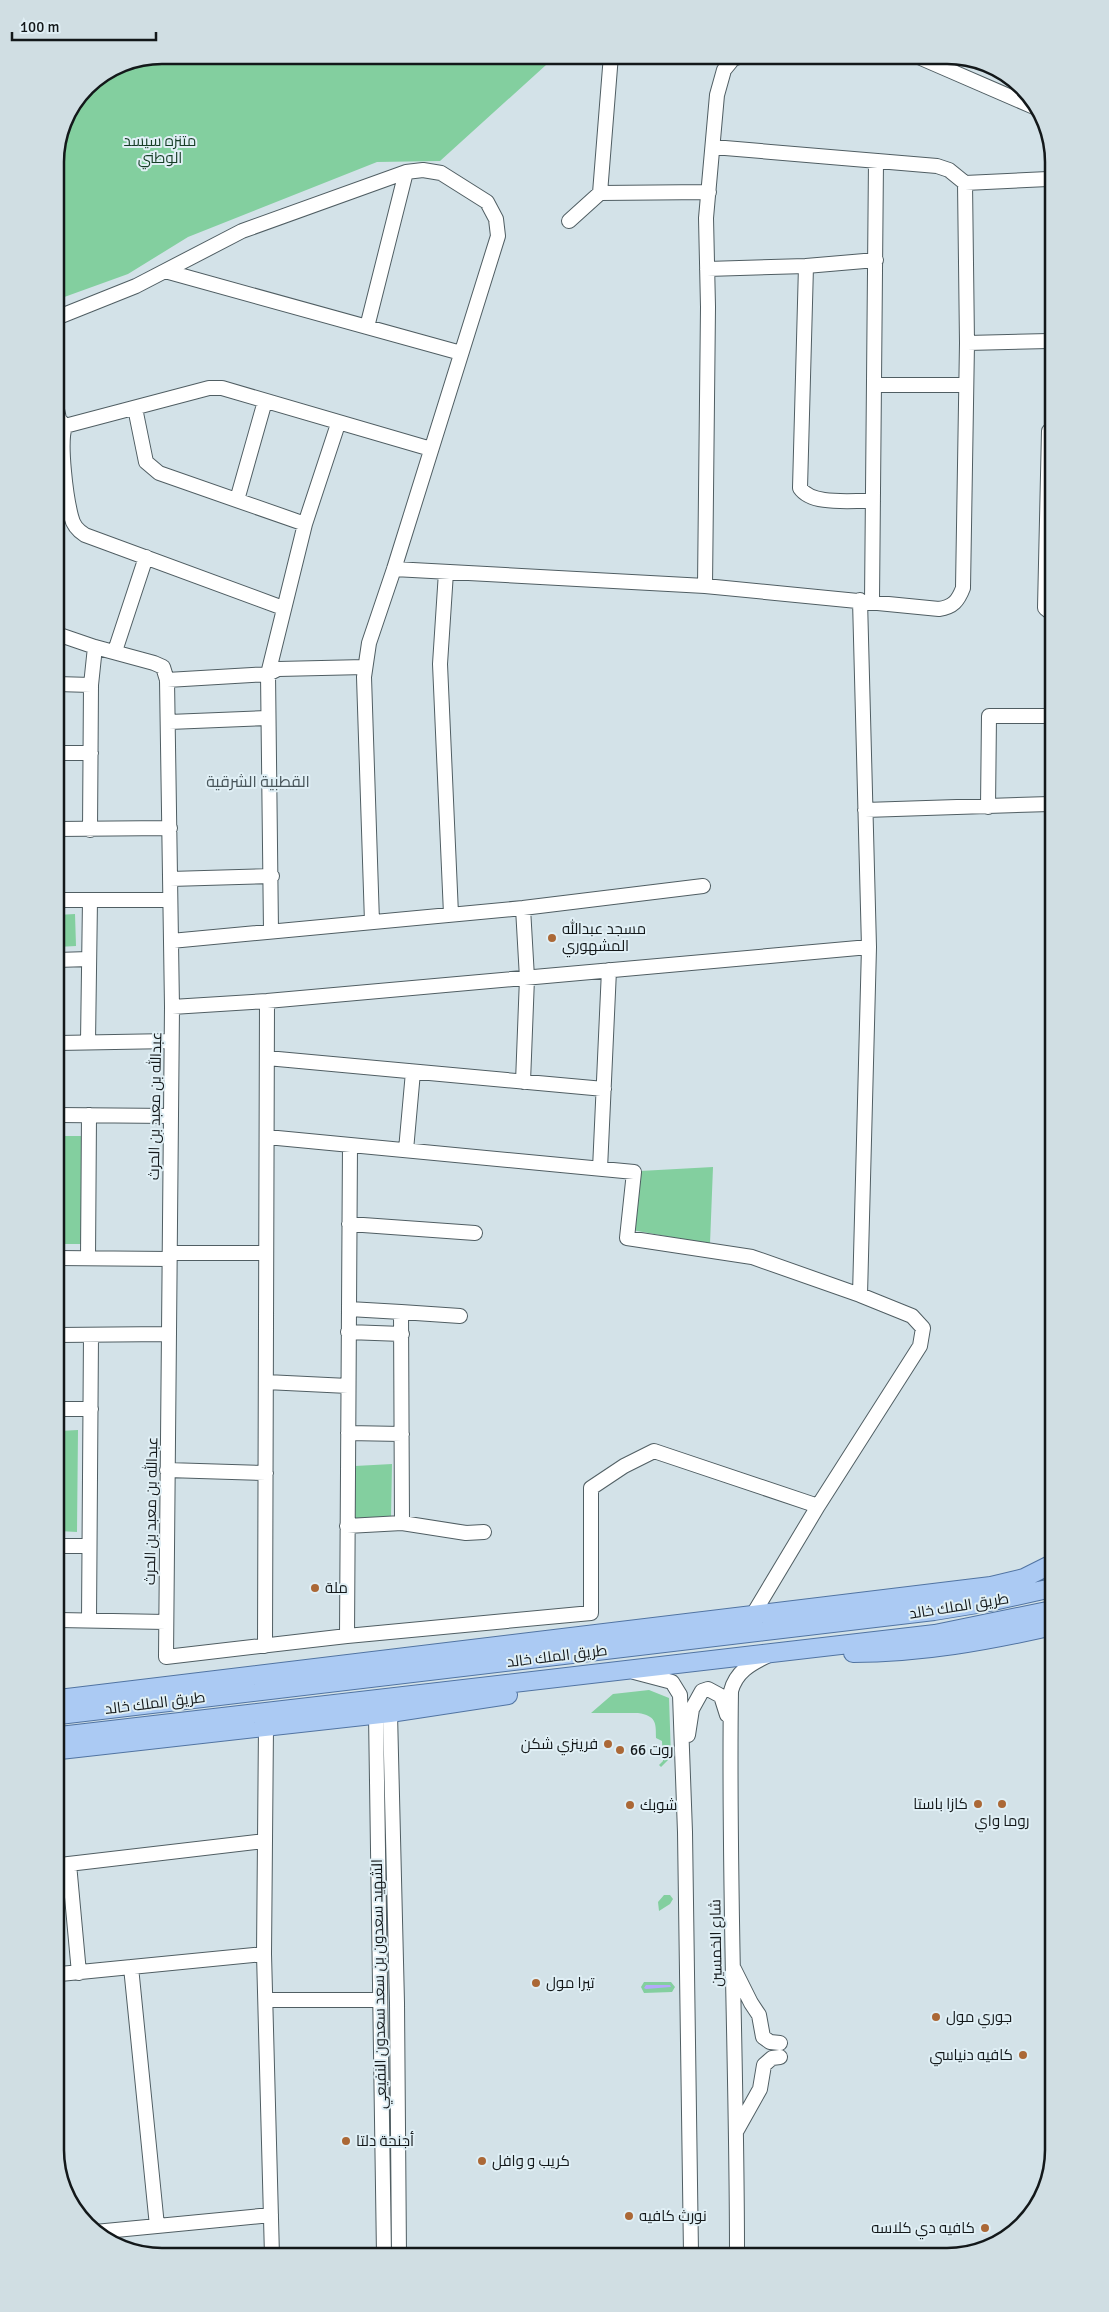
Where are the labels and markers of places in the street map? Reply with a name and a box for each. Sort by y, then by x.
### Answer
place label: مسجد عبدالله المشهوري [562,919,646,958]
marker: مسجد عبدالله المشهوري [546,932,558,944]
place label: ملة [325,1579,348,1597]
marker: ملة [309,1582,321,1594]
place label: فرينزي شكن [521,1735,598,1756]
marker: فرينزي شكن [602,1738,614,1750]
place label: روت 66 [630,1741,673,1759]
marker: روت 66 [614,1744,626,1756]
place label: كازا باستا [913,1795,968,1813]
place label: شوبك [640,1796,677,1814]
marker: كازا باستا [972,1798,984,1810]
marker: روما واي [996,1798,1008,1810]
marker: شوبك [624,1799,636,1811]
place label: روما واي [974,1812,1030,1833]
place label: تيرا مول [546,1974,595,1992]
marker: تيرا مول [530,1977,542,1989]
place label: جوري مول [946,2008,1012,2029]
marker: جوري مول [930,2011,942,2023]
place label: كافيه دنياسي [929,2046,1013,2067]
marker: كافيه دنياسي [1017,2049,1029,2061]
place label: أجنحة دلتا [356,2131,414,2150]
marker: أجنحة دلتا [340,2135,352,2147]
place label: كريب و وافل [492,2152,570,2171]
marker: كريب و وافل [476,2155,488,2167]
place label: نورث كافيه [639,2207,707,2225]
marker: نورث كافيه [623,2210,635,2222]
place label: كافيه دي كلاسه [871,2219,975,2240]
marker: كافيه دي كلاسه [979,2222,991,2234]

